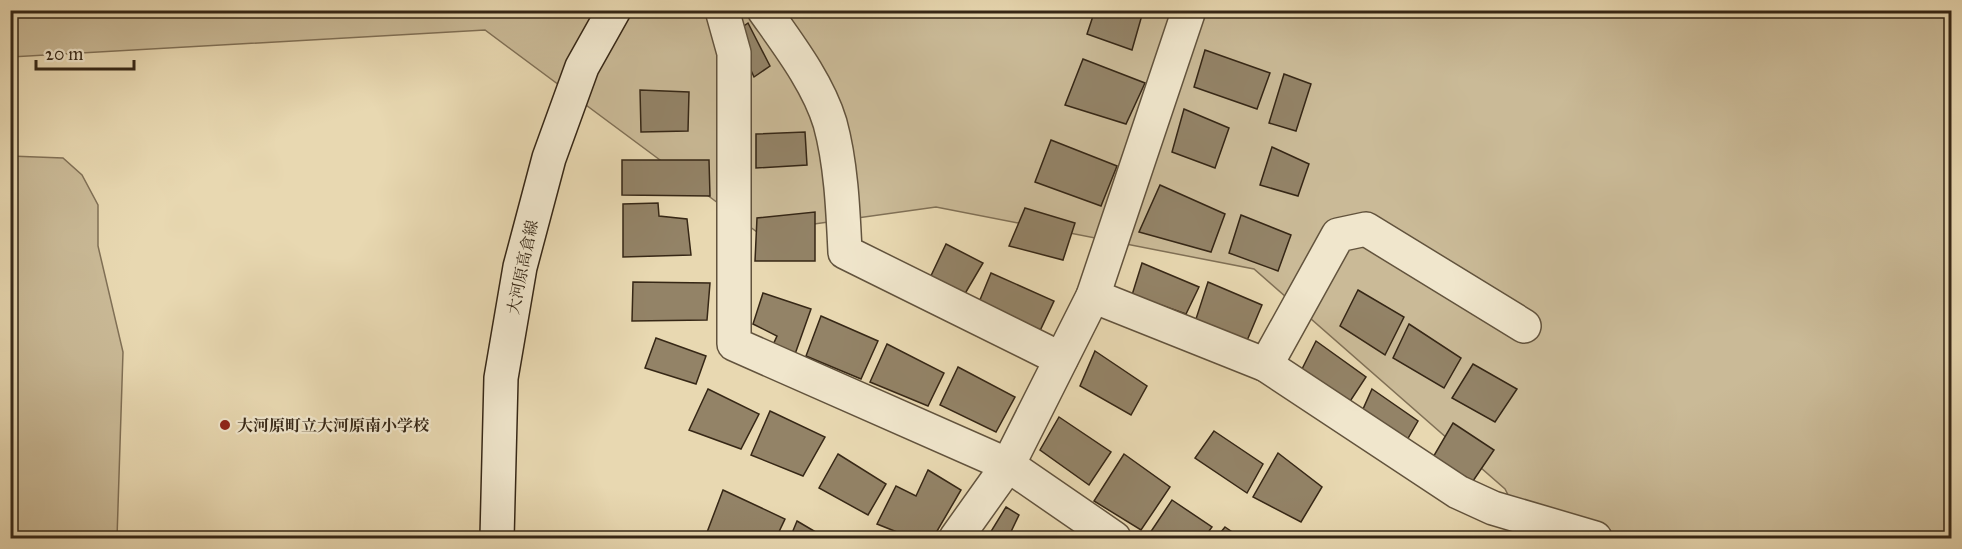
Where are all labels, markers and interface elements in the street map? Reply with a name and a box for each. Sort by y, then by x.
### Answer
scale bar [36,33,134,71]
text: 20 m [45,43,83,65]
street label: 大河原高倉線 [503,218,542,316]
place label: 大河原町立大河原南小学校 [237,416,430,435]
marker: 大河原町立大河原南小学校 [218,418,232,432]

